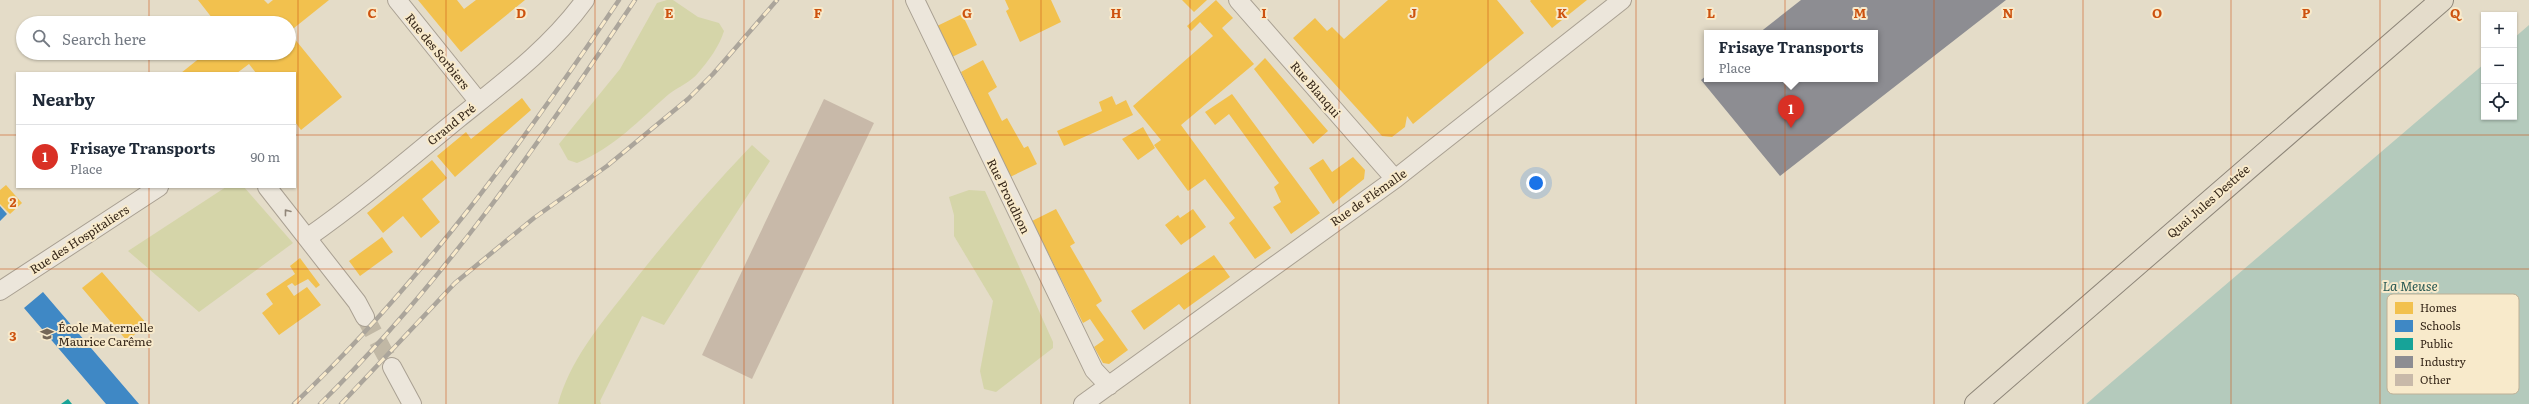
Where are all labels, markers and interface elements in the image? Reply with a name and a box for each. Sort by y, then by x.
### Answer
text: C [367,3,377,22]
text: D [516,3,526,22]
text: E [665,3,674,22]
text: F [814,3,822,22]
text: G [962,3,972,22]
text: H [1111,3,1122,22]
text: I [1261,3,1267,22]
text: J [1409,3,1417,22]
text: K [1557,3,1568,22]
text: L [1707,3,1715,22]
text: M [1854,3,1867,22]
text: N [2003,3,2014,22]
text: O [2152,3,2162,22]
text: P [2302,3,2311,22]
text: Q [2450,3,2462,22]
street label: Rue des Sorbiers [402,9,475,93]
map controls [2481,12,2517,120]
button: + [2481,12,2517,48]
search box [16,16,296,60]
icon: search [30,27,52,49]
text: Search here [62,27,146,50]
popup [1704,30,1878,82]
text: Frisaye Transports [1718,35,1864,58]
button: − [2481,48,2517,84]
street label: Rue Blanqui [1286,57,1346,121]
text: Place [1718,58,1751,77]
button: locate [2481,84,2517,120]
text: Nearby [32,86,95,111]
pin: 1 [1778,95,1804,128]
street label: Grand Pré [423,99,479,149]
text: Frisaye Transports [70,136,215,159]
text: 1 [42,147,48,166]
text: 90 m [250,147,280,166]
street label: Rue Proudhon [983,155,1035,237]
text: Place [70,159,102,178]
street label: Quai Jules Destrée [2163,160,2253,242]
street label: Rue de Flémalle [1326,164,1410,230]
your location [1526,173,1546,193]
text: 2 [10,192,17,211]
street label: Rue des Hospitaliers [26,200,133,278]
one-way arrow [285,210,292,217]
water label: La Meuse [2382,276,2438,295]
legend [2387,294,2519,394]
text: Homes [2420,299,2457,315]
text: Schools [2420,317,2461,333]
place label: École Maternelle Maurice Carême [58,318,154,350]
text: 3 [9,326,17,345]
school or university icon: École Maternelle Maurice Carême [39,326,55,342]
text: Public [2420,335,2453,351]
text: Industry [2420,353,2467,369]
text: Other [2420,371,2452,387]

